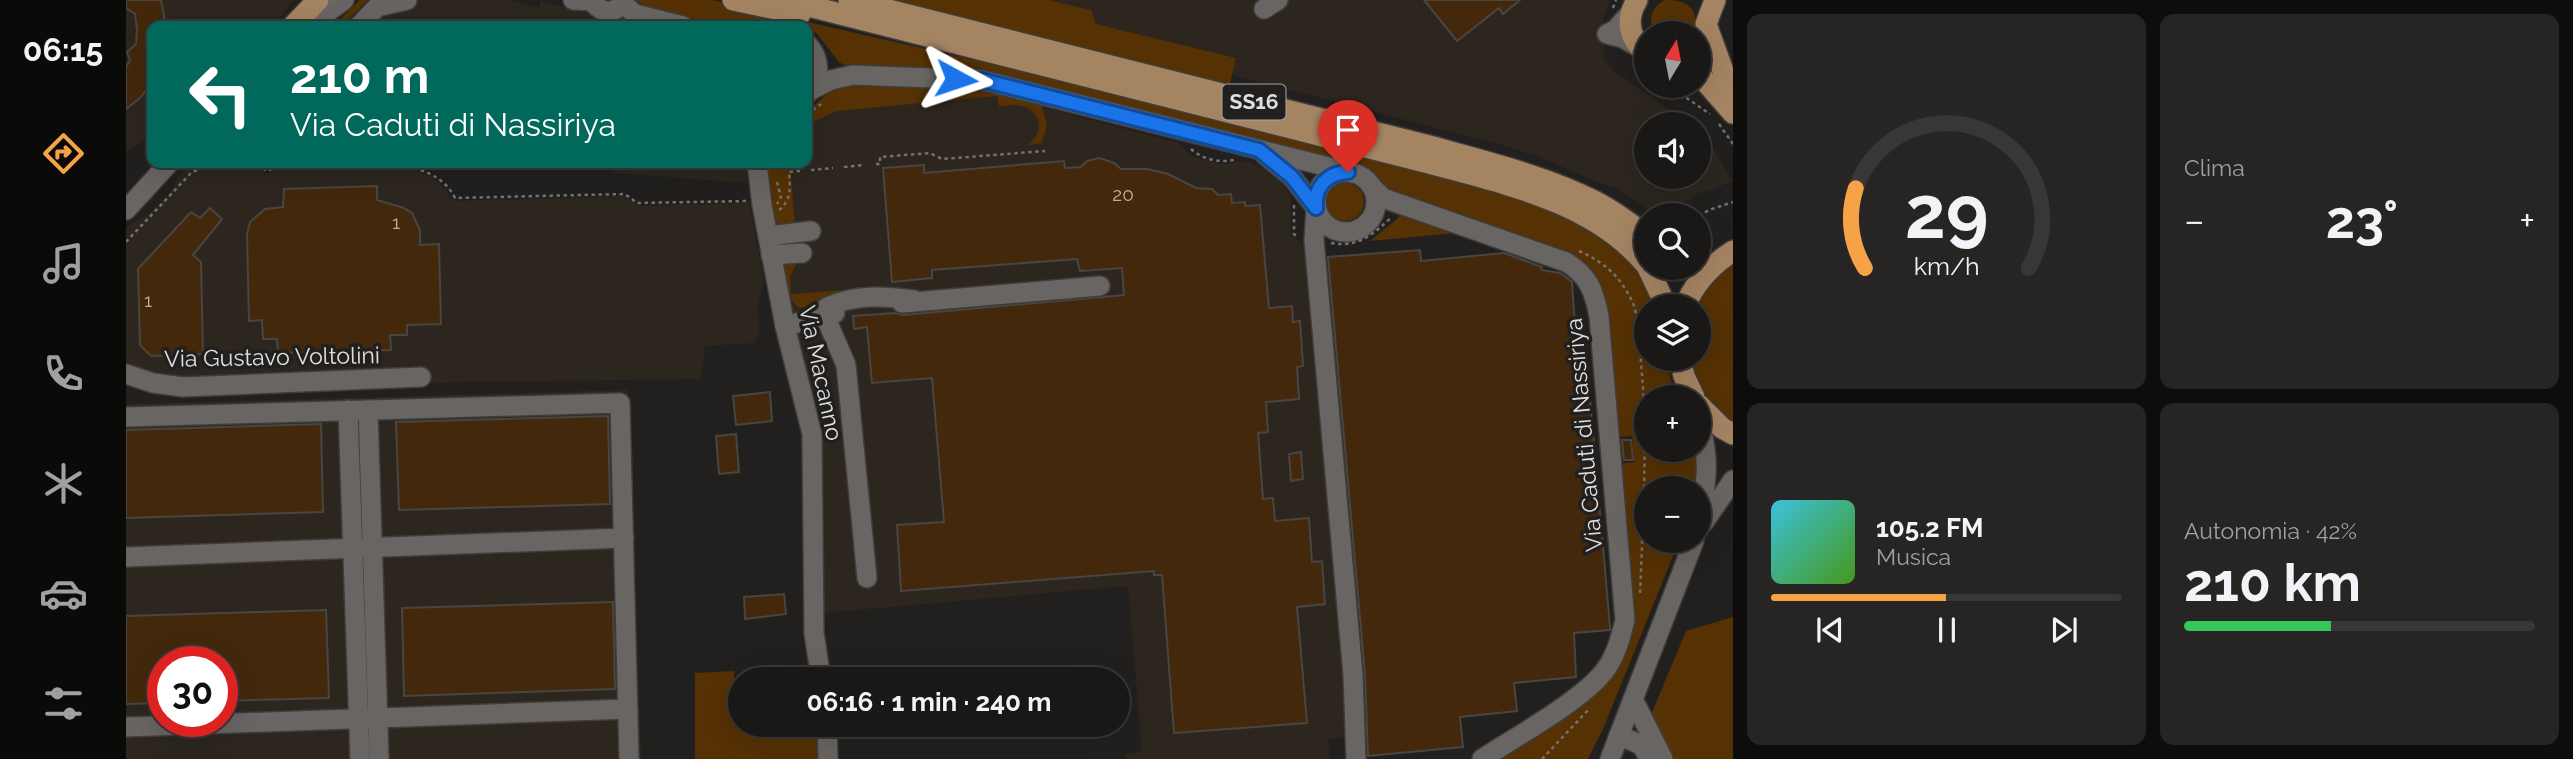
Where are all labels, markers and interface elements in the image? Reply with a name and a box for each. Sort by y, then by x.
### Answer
north arrow [1634,21,1712,98]
map controls [1634,21,1711,553]
text: 06:15 [23,31,103,68]
position arrow [919,42,993,116]
text: 210 m [290,47,429,104]
icon: left [175,49,266,140]
road number: SS16 [1222,84,1286,119]
pin [1318,100,1378,172]
text: Via Caduti di Nassiriya [290,106,616,143]
icon: arrive [1329,111,1367,149]
button: sound [1634,112,1711,189]
icon: directions [39,129,88,178]
text: Clima [2184,154,2245,181]
text: 29 [1905,170,1988,255]
house number: 20 [1112,183,1134,205]
text: 23° [2326,189,2398,250]
text: − [2184,198,2204,243]
text: + [2519,198,2535,243]
button: search [1634,203,1711,280]
house number: 1 [392,211,400,233]
icon: music [39,239,88,288]
text: km/h [1914,250,1979,280]
house number: 1 [144,289,152,311]
button: layers [1634,294,1711,371]
street label: Via Macanno [794,303,849,443]
street label: Via Caduti di Nassiriya [1560,317,1607,553]
street label: Via Gustavo Voltolini [164,341,380,372]
icon: phone [39,349,88,398]
button: + [1634,385,1711,462]
icon: climate [39,459,88,508]
button: − [1634,476,1711,553]
text: 105.2 FM [1876,513,1983,543]
text: Autonomia · 42% [2184,517,2357,544]
text: Musica [1876,543,1951,570]
text: 210 km [2184,552,2361,613]
icon: car [39,569,88,618]
icon: previous [1811,611,1849,649]
icon: pause [1928,611,1966,649]
icon: next [2045,611,2083,649]
speed limit sign: 30 [147,646,238,737]
icon: filters [39,679,88,728]
text: 06:16 · 1 min · 240 m [807,687,1052,717]

